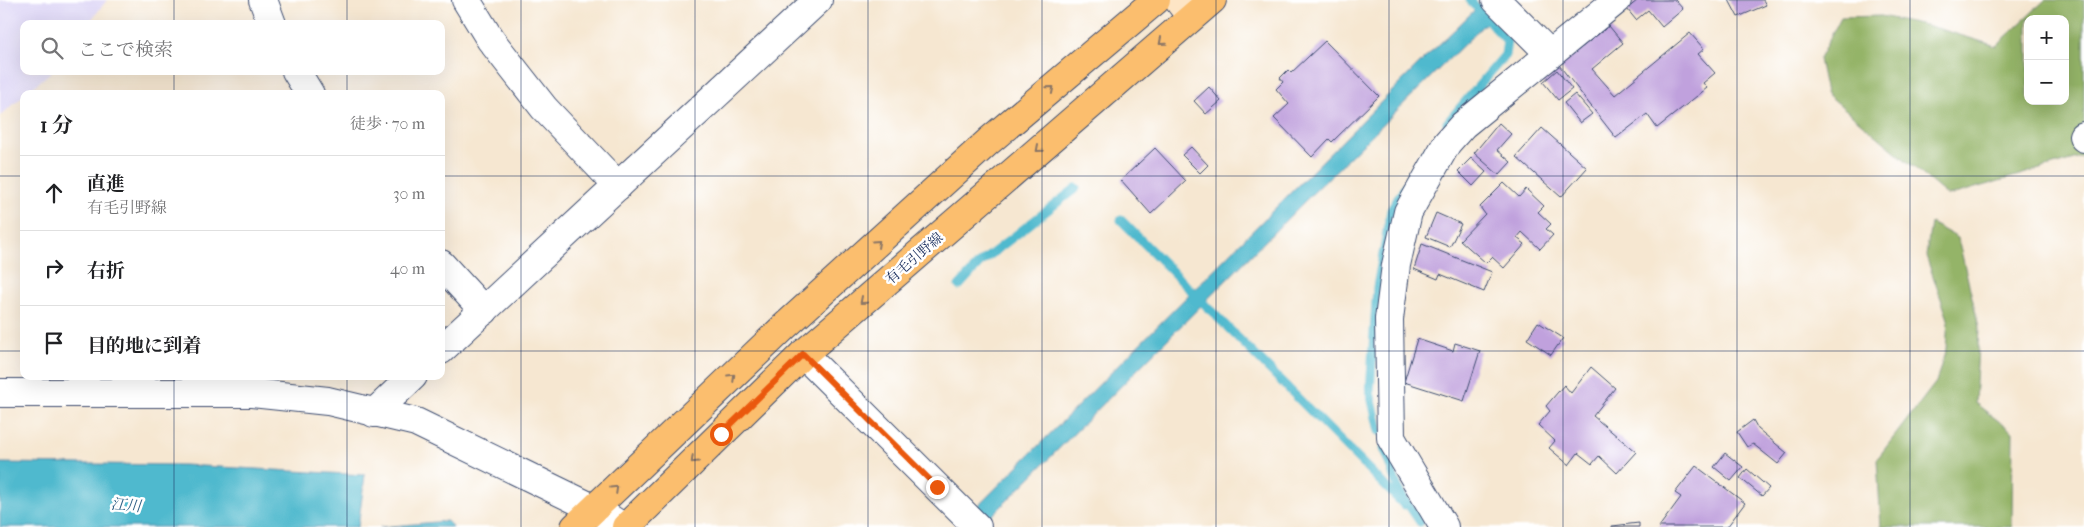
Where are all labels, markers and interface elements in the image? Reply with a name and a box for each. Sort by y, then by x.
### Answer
map controls [2024,15,2069,105]
button: + [2024,15,2069,60]
search box [20,20,445,75]
icon: search [38,34,66,62]
one-way arrow [1158,37,1167,46]
text: ここで検索 [78,39,173,61]
button: − [2024,60,2069,105]
one-way arrow [1045,85,1054,94]
text: 1 分 [40,113,73,137]
text: 徒歩 · 70 m [350,114,425,133]
one-way arrow [1036,143,1045,152]
text: 直進 [87,173,125,195]
icon: ahead [40,179,68,207]
text: 30 m [393,184,425,203]
text: 有毛引野線 [87,198,167,217]
street label: 有毛引野線 [882,229,946,288]
one-way arrow [871,240,880,249]
icon: right [40,254,68,282]
text: 40 m [390,259,425,278]
text: 右折 [87,260,125,282]
one-way arrow [860,296,869,305]
icon: arrive [40,329,68,357]
text: 目的地に到着 [87,335,201,357]
one-way arrow [726,374,735,383]
route start [710,423,733,446]
one-way arrow [691,455,700,464]
route end [926,476,949,499]
one-way arrow [609,486,618,495]
water label: 江川 [110,495,144,515]

